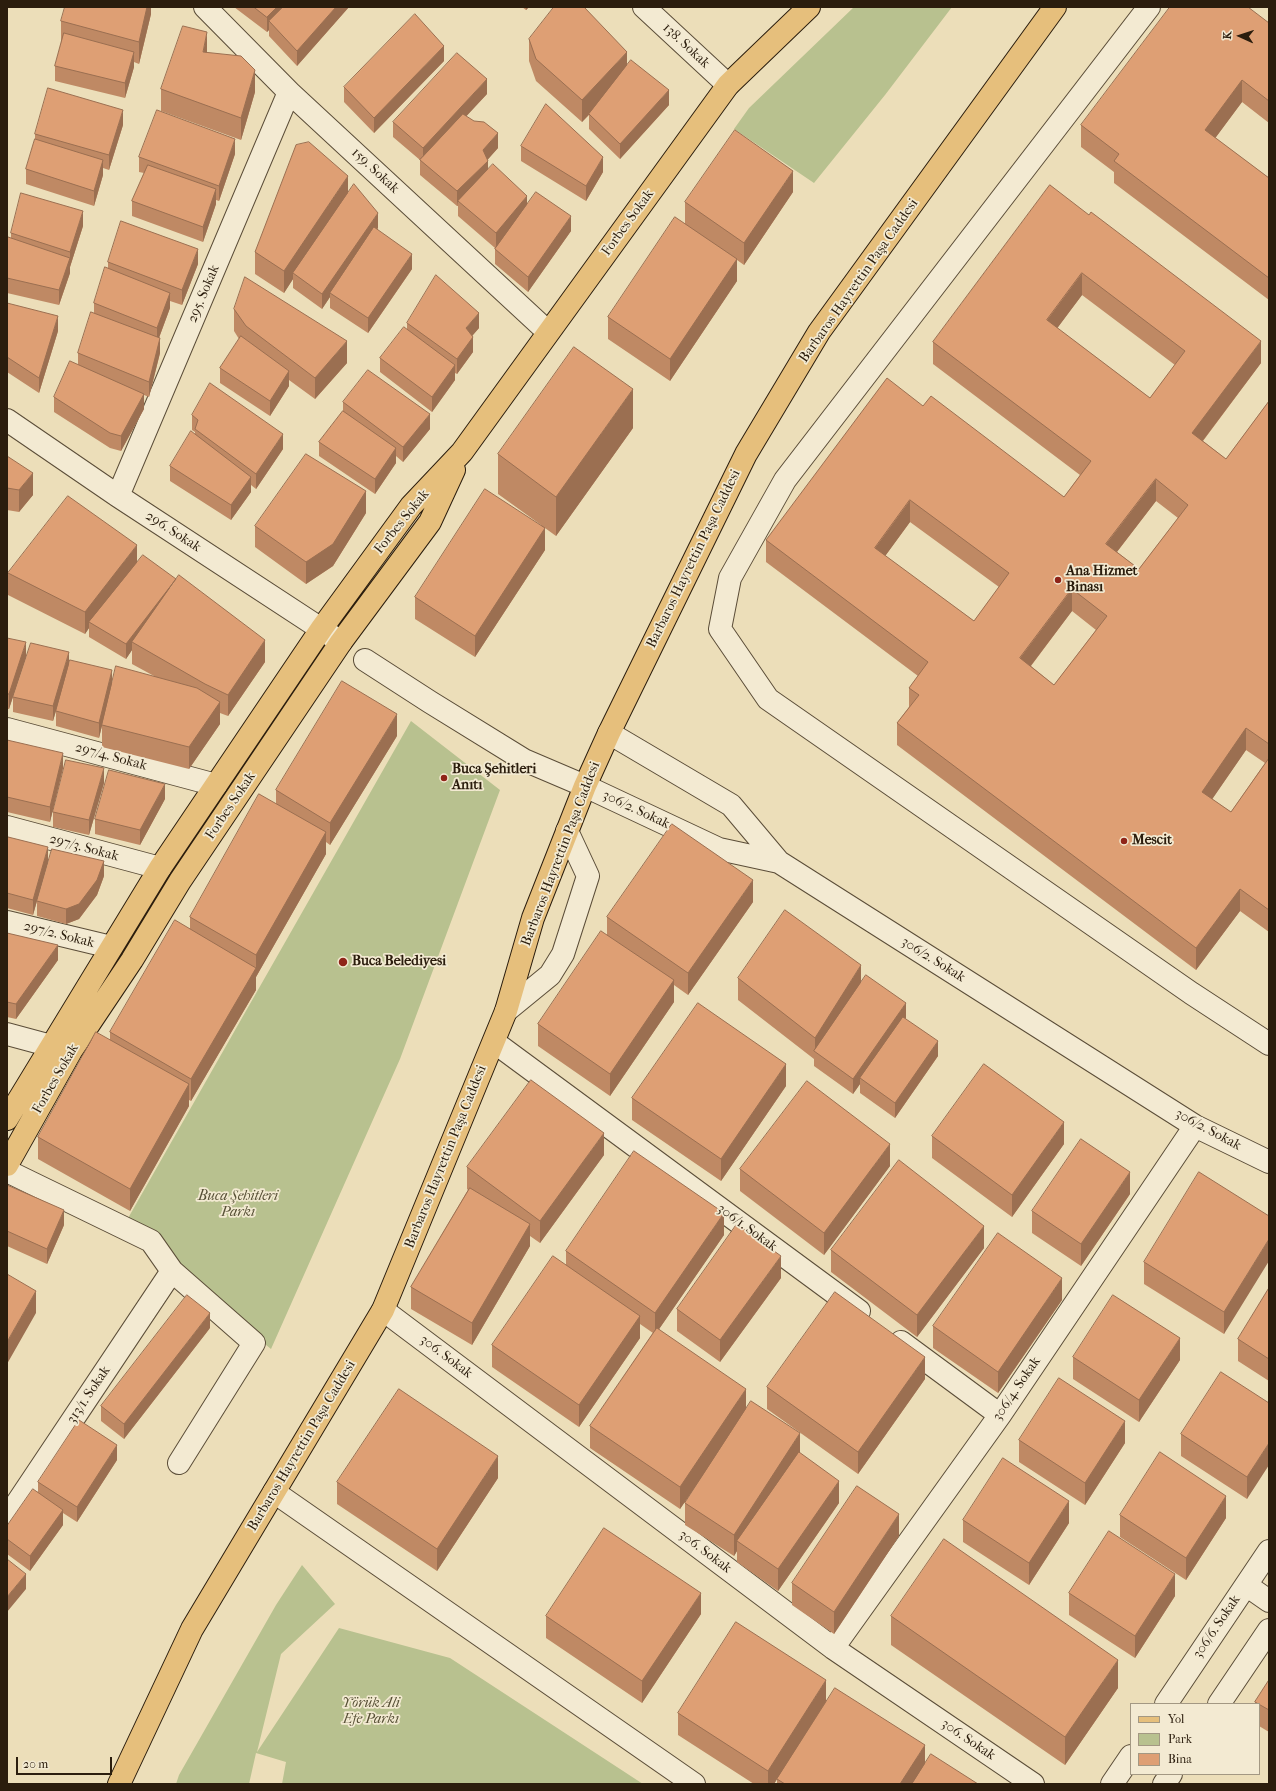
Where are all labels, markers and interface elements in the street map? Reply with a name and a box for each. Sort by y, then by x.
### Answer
north arrow [1220,16,1260,56]
street label: 138. Sokak [659,20,713,72]
text: K [1221,31,1234,40]
street label: 159. Sokak [348,145,402,197]
street label: Forbes Sokak [598,187,658,259]
street label: Barbaros Hayrettin Paşa Caddesi [796,196,922,366]
street label: 295. Sokak [184,262,224,326]
street label: Barbaros Hayrettin Paşa Caddesi [643,467,745,651]
street label: Forbes Sokak [371,486,433,558]
street label: 296. Sokak [142,508,204,556]
place label: Ana Hizmet Binası [1066,564,1138,596]
marker: Ana Hizmet Binası [1053,575,1063,585]
street label: 297/4. Sokak [73,739,149,775]
street label: Barbaros Hayrettin Paşa Caddesi [518,759,604,949]
place label: Buca Şehitleri Anıtı [452,762,536,794]
street label: Forbes Sokak [202,769,260,843]
marker: Buca Şehitleri Anıtı [439,773,449,783]
street label: 306/2. Sokak [600,787,672,833]
street label: 297/3. Sokak [47,831,121,865]
place label: Mescit [1132,833,1172,849]
marker: Mescit [1119,836,1129,846]
street label: 297/2. Sokak [22,918,96,952]
street label: 306/2. Sokak [898,934,968,986]
place label: Buca Belediyesi [352,954,446,970]
marker: Buca Belediyesi [337,956,349,968]
street label: Forbes Sokak [29,1041,83,1117]
street label: Barbaros Hayrettin Paşa Caddesi [401,1063,491,1251]
street label: 306/2. Sokak [1172,1106,1244,1154]
park label: Buca Şehitleri Parkı [198,1189,278,1222]
street label: 306/1. Sokak [714,1201,780,1255]
street label: 306. Sokak [416,1332,476,1382]
street label: 306/4. Sokak [989,1354,1045,1424]
street label: Barbaros Hayrettin Paşa Caddesi [244,1358,360,1534]
street label: 313/1. Sokak [64,1363,114,1427]
street label: 306. Sokak [675,1527,735,1577]
street label: 306/6. Sokak [1190,1592,1244,1662]
park label: Yörük Ali Efe Parkı [342,1696,400,1728]
legend [1130,1703,1260,1775]
text: Yol [1168,1712,1184,1726]
street label: 306. Sokak [938,1716,998,1764]
text: Park [1168,1732,1192,1746]
scale bar [18,1749,114,1775]
text: Bina [1168,1752,1192,1766]
text: 20 m [23,1757,48,1771]

